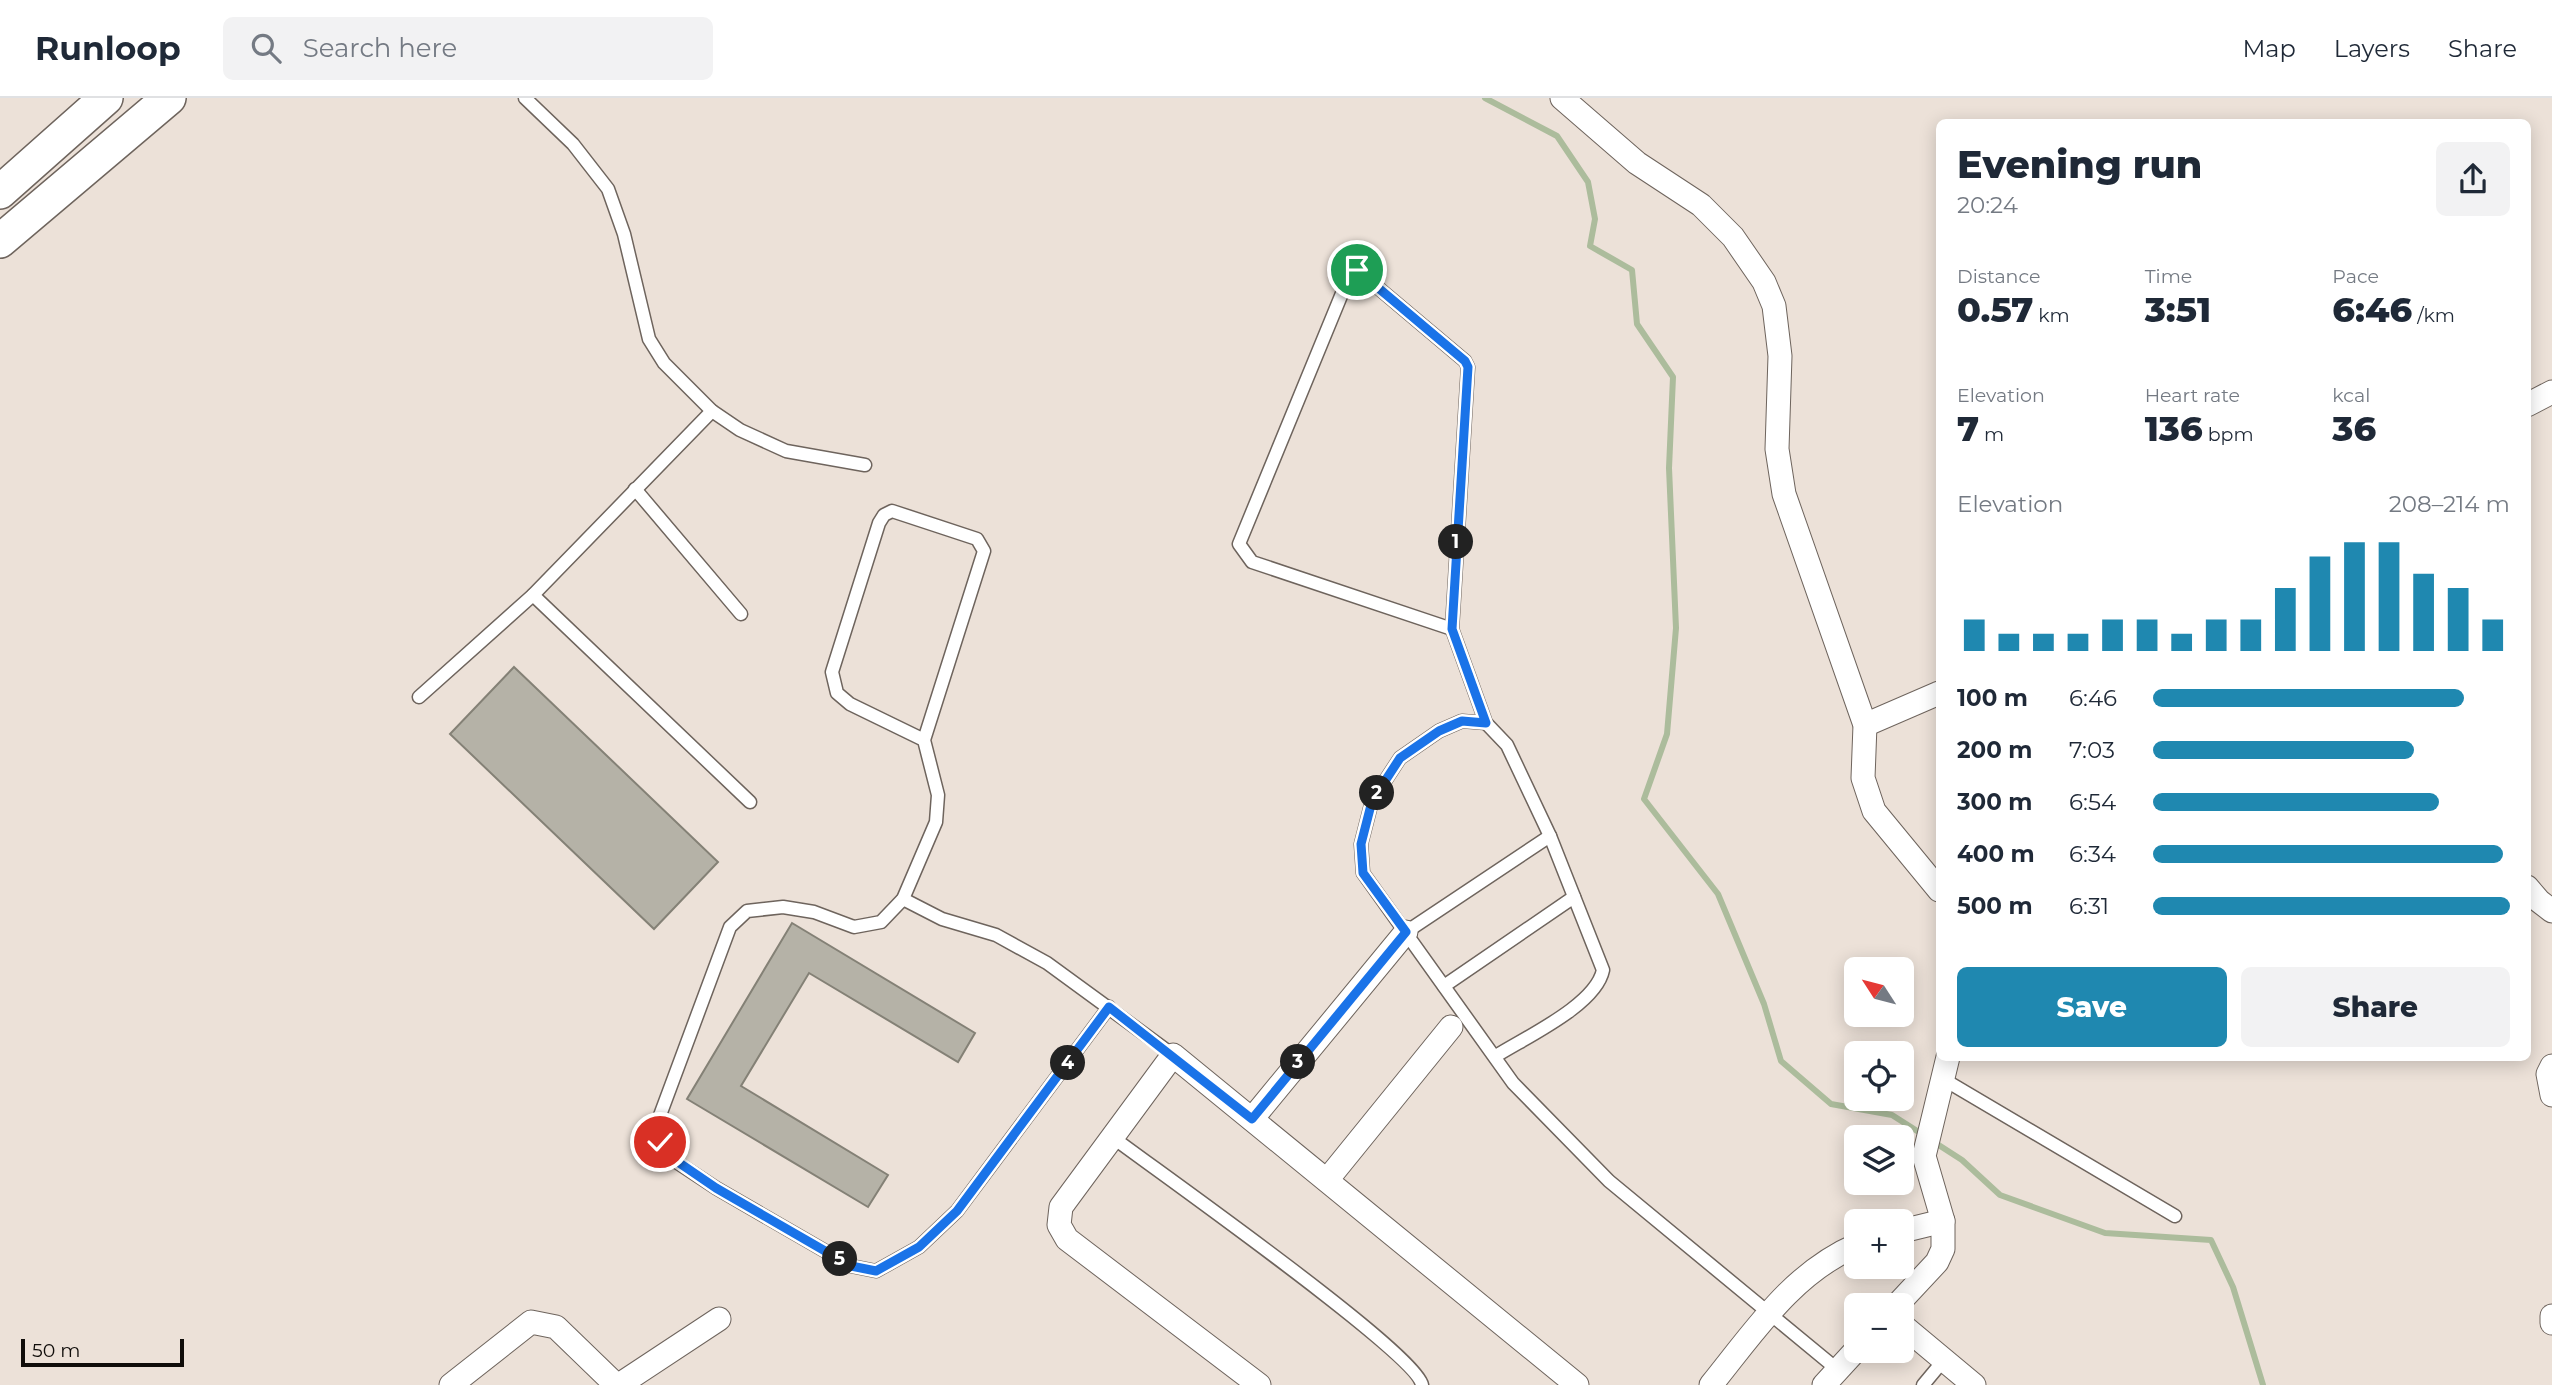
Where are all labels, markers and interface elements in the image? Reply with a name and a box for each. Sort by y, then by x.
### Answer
search box [223,17,713,80]
text: Runloop [35,28,181,68]
icon: search [247,29,285,67]
text: Search here [303,32,457,64]
text: Map [2242,34,2296,63]
text: Layers [2334,34,2410,63]
text: Share [2448,34,2517,63]
text: Evening run [1957,141,2202,188]
button: share [2436,142,2510,216]
text: 20:24 [1957,191,2018,219]
pin [1327,240,1387,300]
icon: arrive [1338,251,1376,289]
text: Distance [1957,265,2040,288]
text: Time [2145,265,2192,288]
text: Pace [2332,265,2379,288]
text: 0.57 [1957,288,2033,331]
text: 3:51 [2145,288,2211,331]
text: 6:46 [2332,288,2412,331]
text: km [2033,304,2070,327]
text: /km [2412,304,2455,327]
text: Elevation [1957,384,2045,407]
text: Heart rate [2145,384,2240,407]
text: kcal [2332,384,2370,407]
text: 7 [1957,407,1979,450]
text: 136 [2145,407,2203,450]
text: 36 [2332,407,2376,450]
text: m [1979,423,2004,446]
text: bpm [2203,423,2254,446]
text: Elevation [1957,490,2063,518]
text: 208–214 m [2389,490,2510,518]
pin: 1 [1438,524,1474,560]
text: 1 [1452,530,1459,553]
text: 100 m [1957,684,2028,712]
text: 6:46 [2069,684,2117,712]
text: 200 m [1957,736,2032,764]
text: 7:03 [2069,736,2115,764]
pin: 2 [1360,776,1394,810]
text: 2 [1371,781,1382,804]
text: 300 m [1957,788,2033,816]
text: 6:54 [2069,788,2116,816]
text: 400 m [1957,840,2035,868]
text: 6:34 [2069,840,2116,868]
text: 500 m [1957,892,2033,920]
text: 6:31 [2069,892,2109,920]
north arrow [1844,957,1914,1027]
map controls [1844,957,1914,1363]
button: Save [1957,967,2227,1047]
button: Share [2241,967,2510,1047]
button: locate [1844,1041,1914,1111]
pin: 3 [1280,1044,1316,1080]
pin: 4 [1050,1046,1086,1080]
text: 3 [1292,1050,1303,1073]
text: 4 [1061,1051,1074,1074]
pin [630,1112,690,1172]
icon: check [641,1123,679,1161]
button: layers [1844,1125,1914,1195]
button: + [1844,1209,1914,1279]
pin: 5 [822,1242,858,1276]
text: 5 [834,1247,845,1270]
button: − [1844,1293,1914,1363]
scale bar [21,1336,184,1368]
text: 50 m [32,1339,80,1362]

